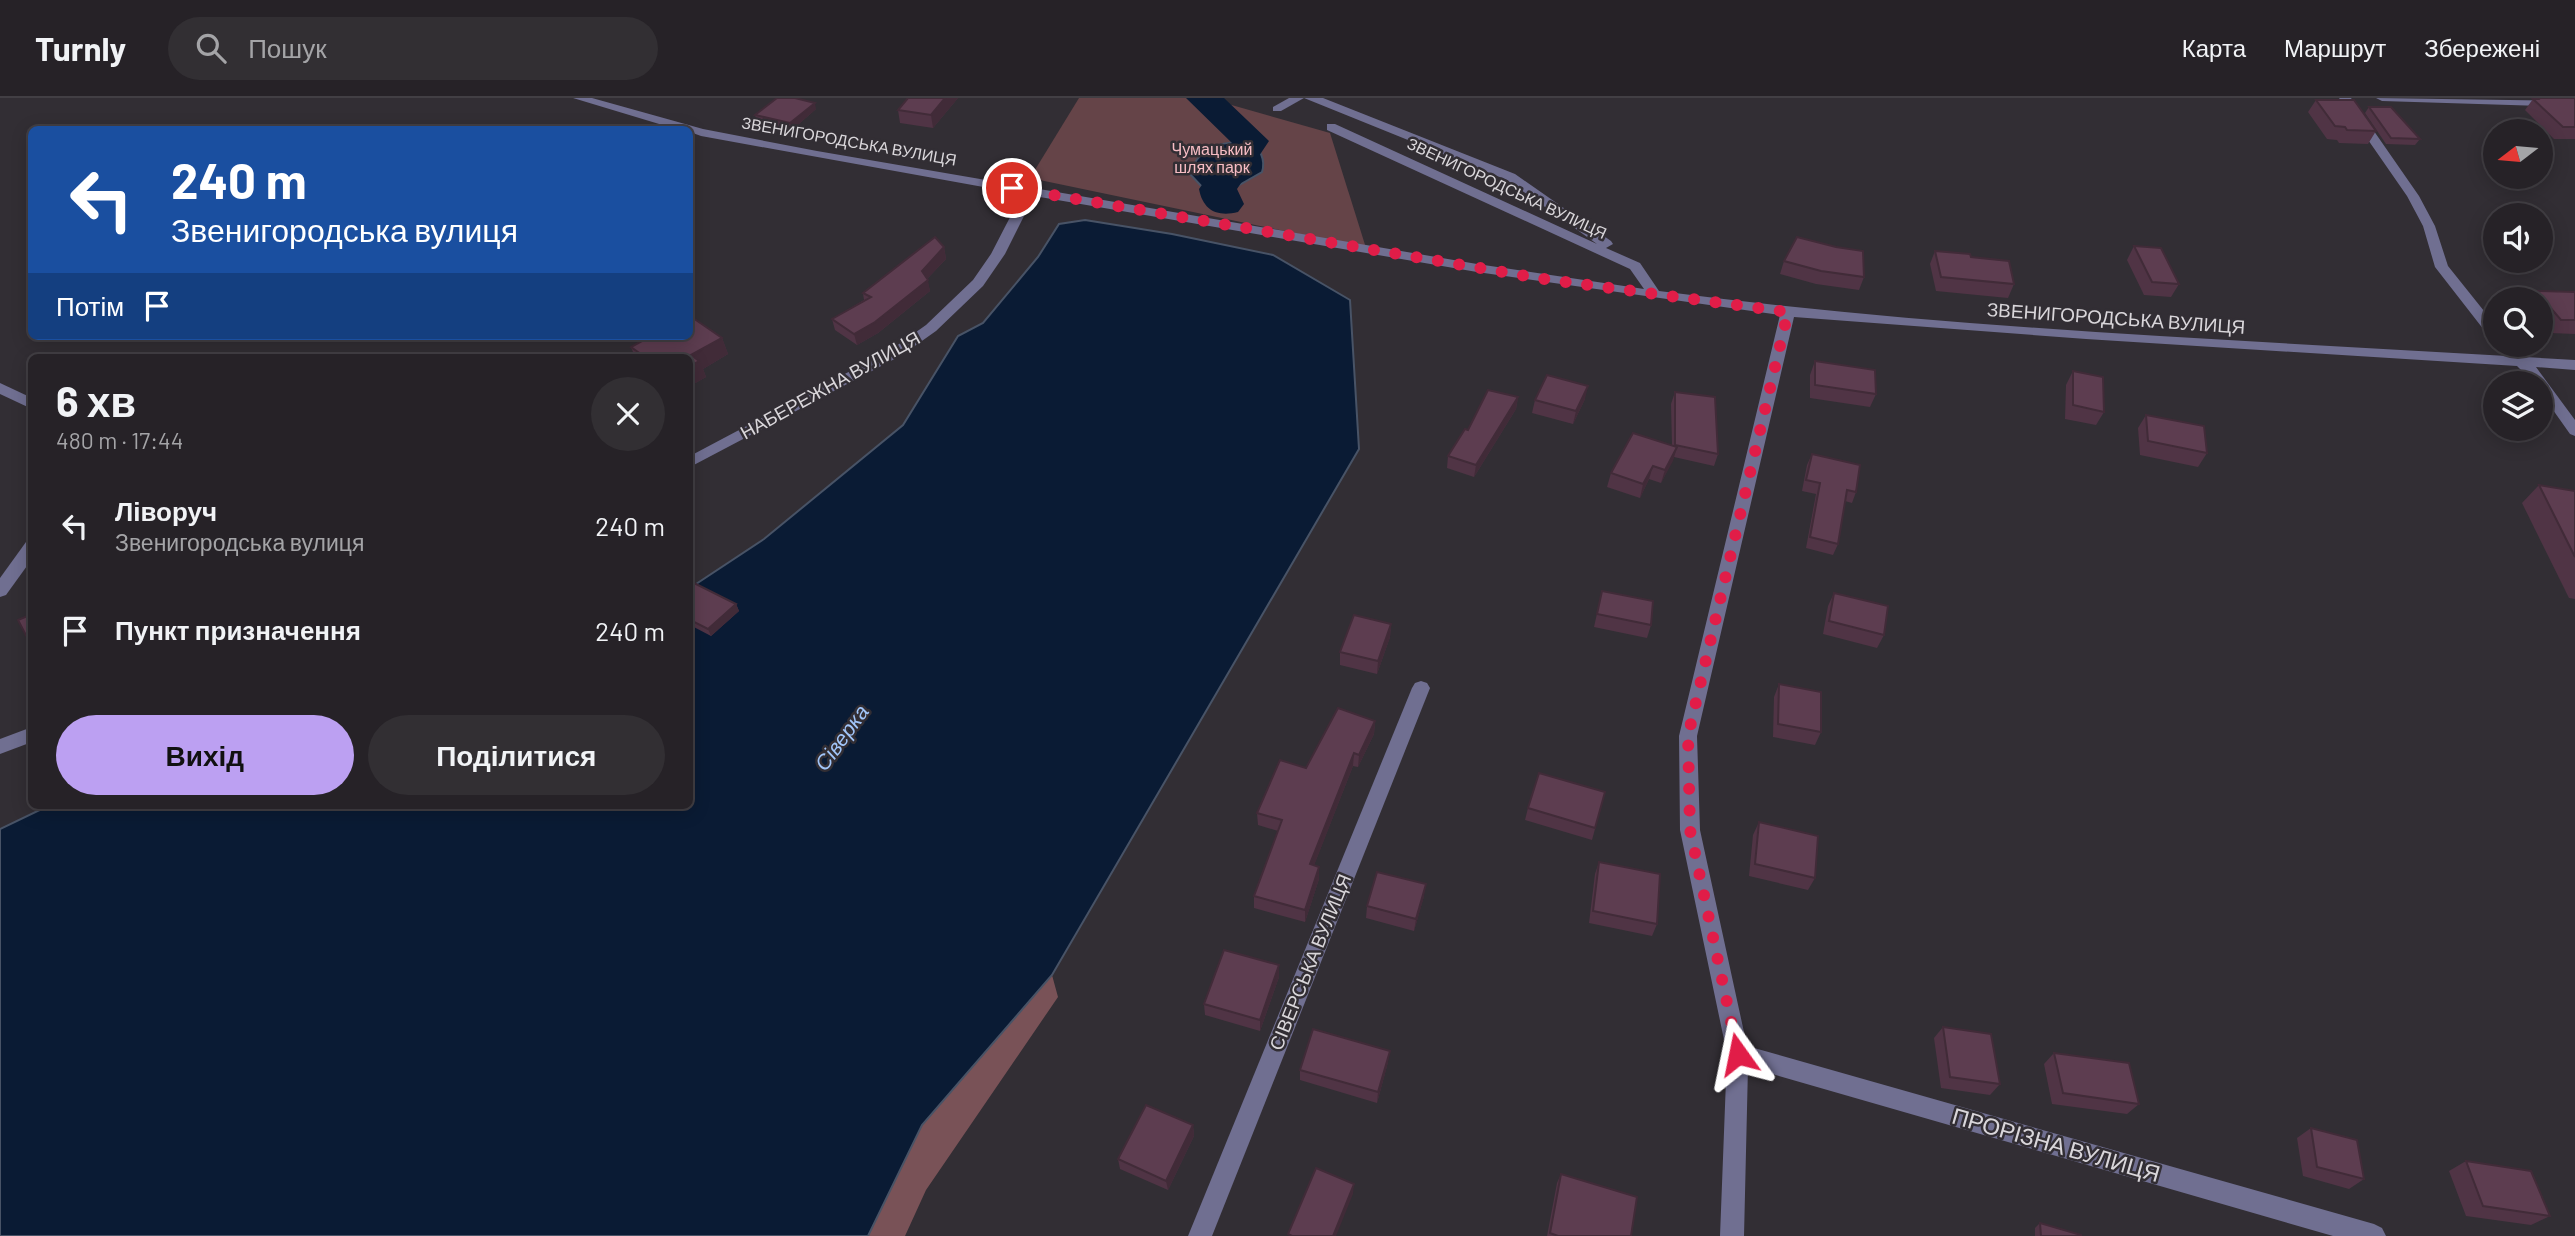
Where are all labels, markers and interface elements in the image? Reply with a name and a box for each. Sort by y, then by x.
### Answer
search box [168,17,658,80]
text: Turnly [35,28,126,68]
icon: search [192,29,230,67]
text: Пошук [248,32,327,63]
text: Карта [2182,33,2246,62]
text: Маршрут [2284,33,2386,62]
text: Збережені [2424,33,2540,62]
street label: ЗВЕНИГОРОДСЬКА ВУЛИЦЯ [740,112,958,169]
north arrow [2483,119,2553,189]
map controls [2483,119,2553,441]
street label: ЗВЕНИГОРОДСЬКА ВУЛИЦЯ [1404,133,1610,242]
park label: Чумацький шлях парк [1172,139,1252,176]
text: 240 m [171,150,307,209]
icon: left [56,154,147,245]
pin [982,158,1042,218]
icon: arrive [993,169,1031,207]
button: sound [2483,203,2553,273]
text: Звенигородська вулиця [171,210,518,248]
icon: arrive [138,287,176,325]
button: search [2483,287,2553,357]
text: Потім [56,290,124,321]
street label: ЗВЕНИГОРОДСЬКА ВУЛИЦЯ [1986,297,2246,338]
street label: НАБЕРЕЖНА ВУЛИЦЯ [736,326,924,444]
button: layers [2483,371,2553,441]
text: 6 хв [56,375,136,425]
button: close [591,377,665,451]
text: 480 m · 17:44 [56,426,183,454]
text: Ліворуч [115,495,217,526]
icon: left [56,507,94,545]
text: 240 m [595,510,665,541]
text: Звенигородська вулиця [115,528,364,556]
icon: arrive [56,612,94,650]
text: Пункт призначення [115,614,361,645]
text: 240 m [595,615,665,646]
water label: Сіверка [809,699,873,775]
button: Вихід [56,715,354,795]
button: Поділитися [368,715,665,795]
street label: СІВЕРСЬКА ВУЛИЦЯ [1264,870,1355,1053]
position arrow [1701,1017,1775,1091]
street label: ПРОРІЗНА ВУЛИЦЯ [1949,1101,2164,1187]

